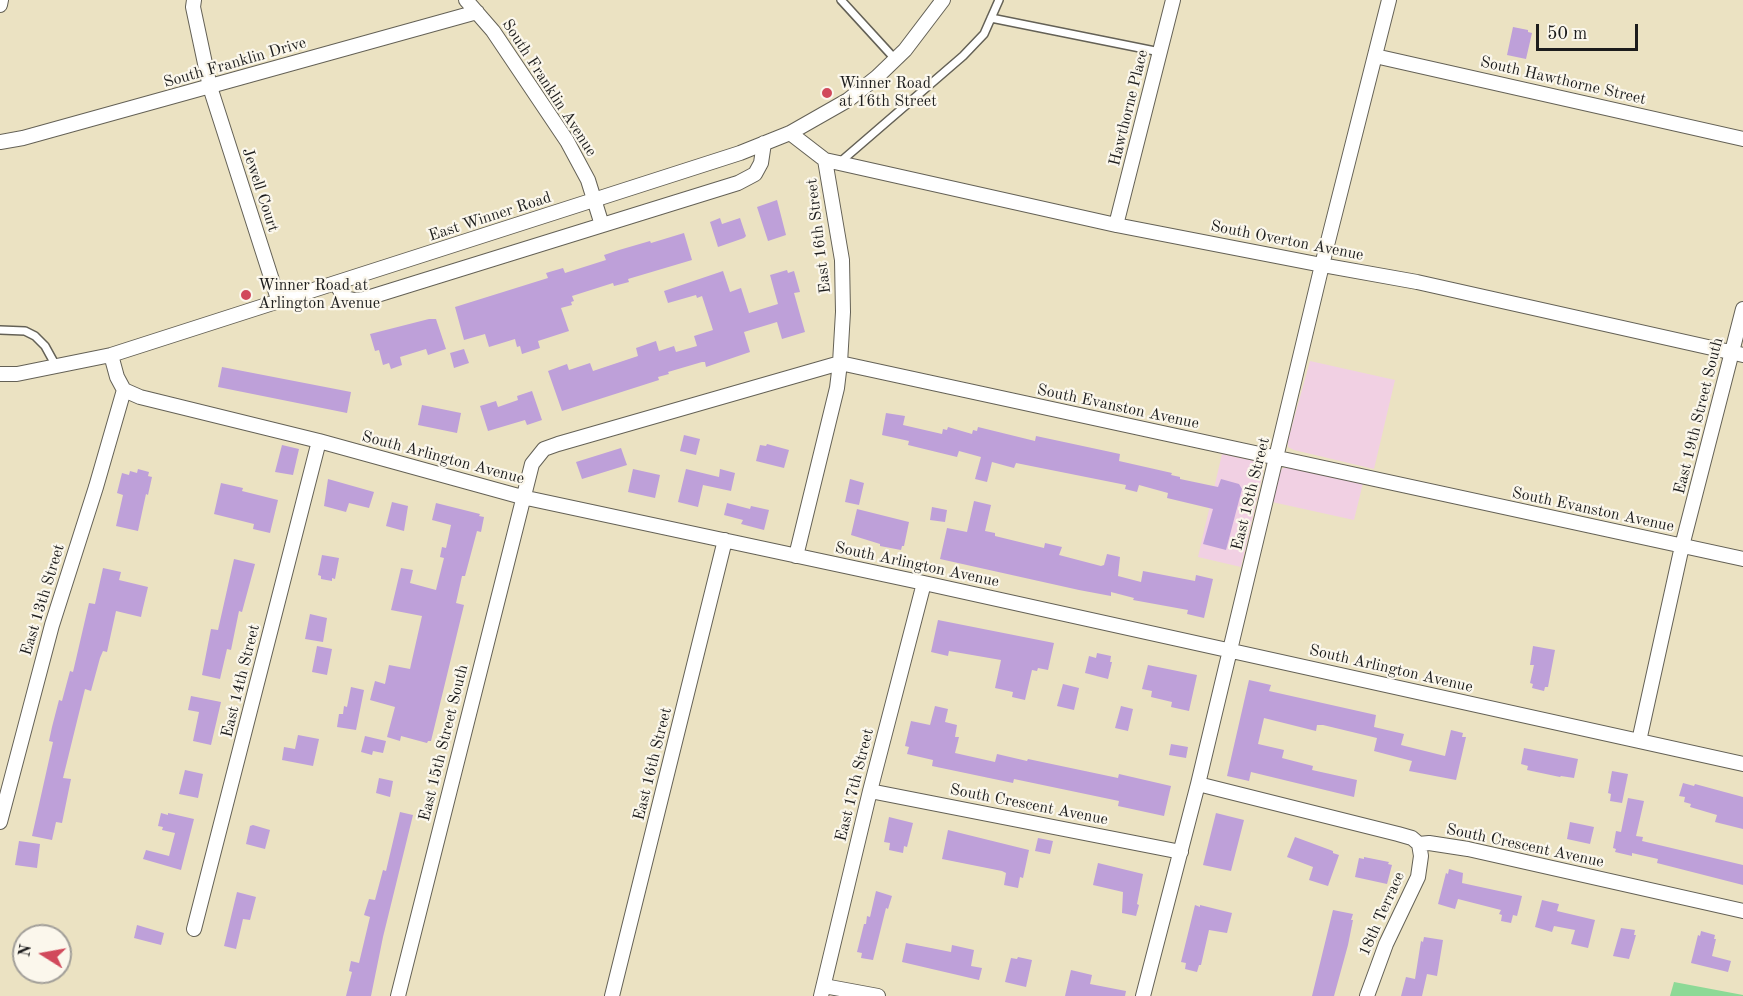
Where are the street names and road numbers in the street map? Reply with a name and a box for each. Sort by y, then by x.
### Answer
street label: South Franklin Avenue [497,16,601,160]
street label: South Franklin Drive [161,33,309,93]
street label: Hawthorne Place [1105,48,1153,168]
street label: South Hawthorne Street [1478,53,1648,109]
street label: Jewell Court [237,145,283,235]
street label: East 16th Street [802,177,836,295]
street label: East Winner Road [426,188,554,246]
street label: South Overton Avenue [1209,217,1365,265]
street label: East 19th Street South [1670,336,1728,496]
street label: South Evanston Avenue [1035,380,1201,434]
street label: South Arlington Avenue [360,427,526,489]
street label: East 18th Street [1228,436,1274,552]
street label: South Evanston Avenue [1510,483,1676,537]
street label: South Arlington Avenue [833,538,1001,592]
street label: East 13th Street [17,542,69,658]
street label: East 14th Street [218,623,264,739]
street label: South Arlington Avenue [1307,641,1475,697]
street label: East 15th Street South [415,663,473,823]
street label: East 16th Street [630,706,676,822]
street label: East 17th Street [832,727,878,843]
street label: South Crescent Avenue [948,780,1110,830]
street label: South Crescent Avenue [1444,820,1606,872]
street label: 18th Terrace [1355,869,1409,959]

